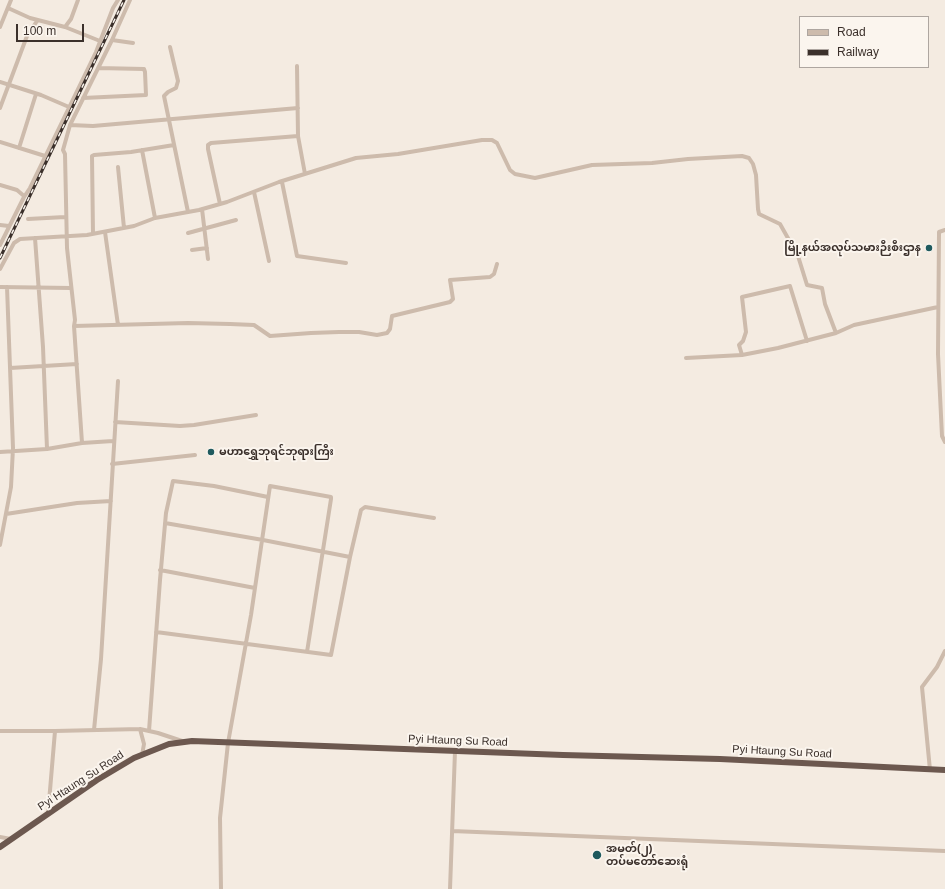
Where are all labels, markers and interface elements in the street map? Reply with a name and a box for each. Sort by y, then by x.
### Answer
scale bar [18,16,86,42]
legend [799,16,929,68]
text: 100 m [23,24,56,38]
text: Road [837,25,866,39]
text: Railway [837,45,879,59]
place label: မြို့နယ်အလုပ်သမားဉီးစီးဌာန [784,241,921,255]
marker: မြို့နယ်အလုပ်သမားဉီးစီးဌာန [924,243,934,253]
place label: မဟာရွှေဘုရင်ဘုရားကြီး [219,445,334,459]
marker: မဟာရွှေဘုရင်ဘုရားကြီး [206,447,216,457]
street label: Pyi Htaung Su Road [408,733,508,749]
street label: Pyi Htaung Su Road [732,743,832,761]
street label: Pyi Htaung Su Road [36,748,126,814]
place label: အမှတ်(၂) တပ်မတော်ဆေးရုံ [606,842,688,868]
marker: အမှတ်(၂) တပ်မတော်ဆေးရုံ [591,849,603,861]

